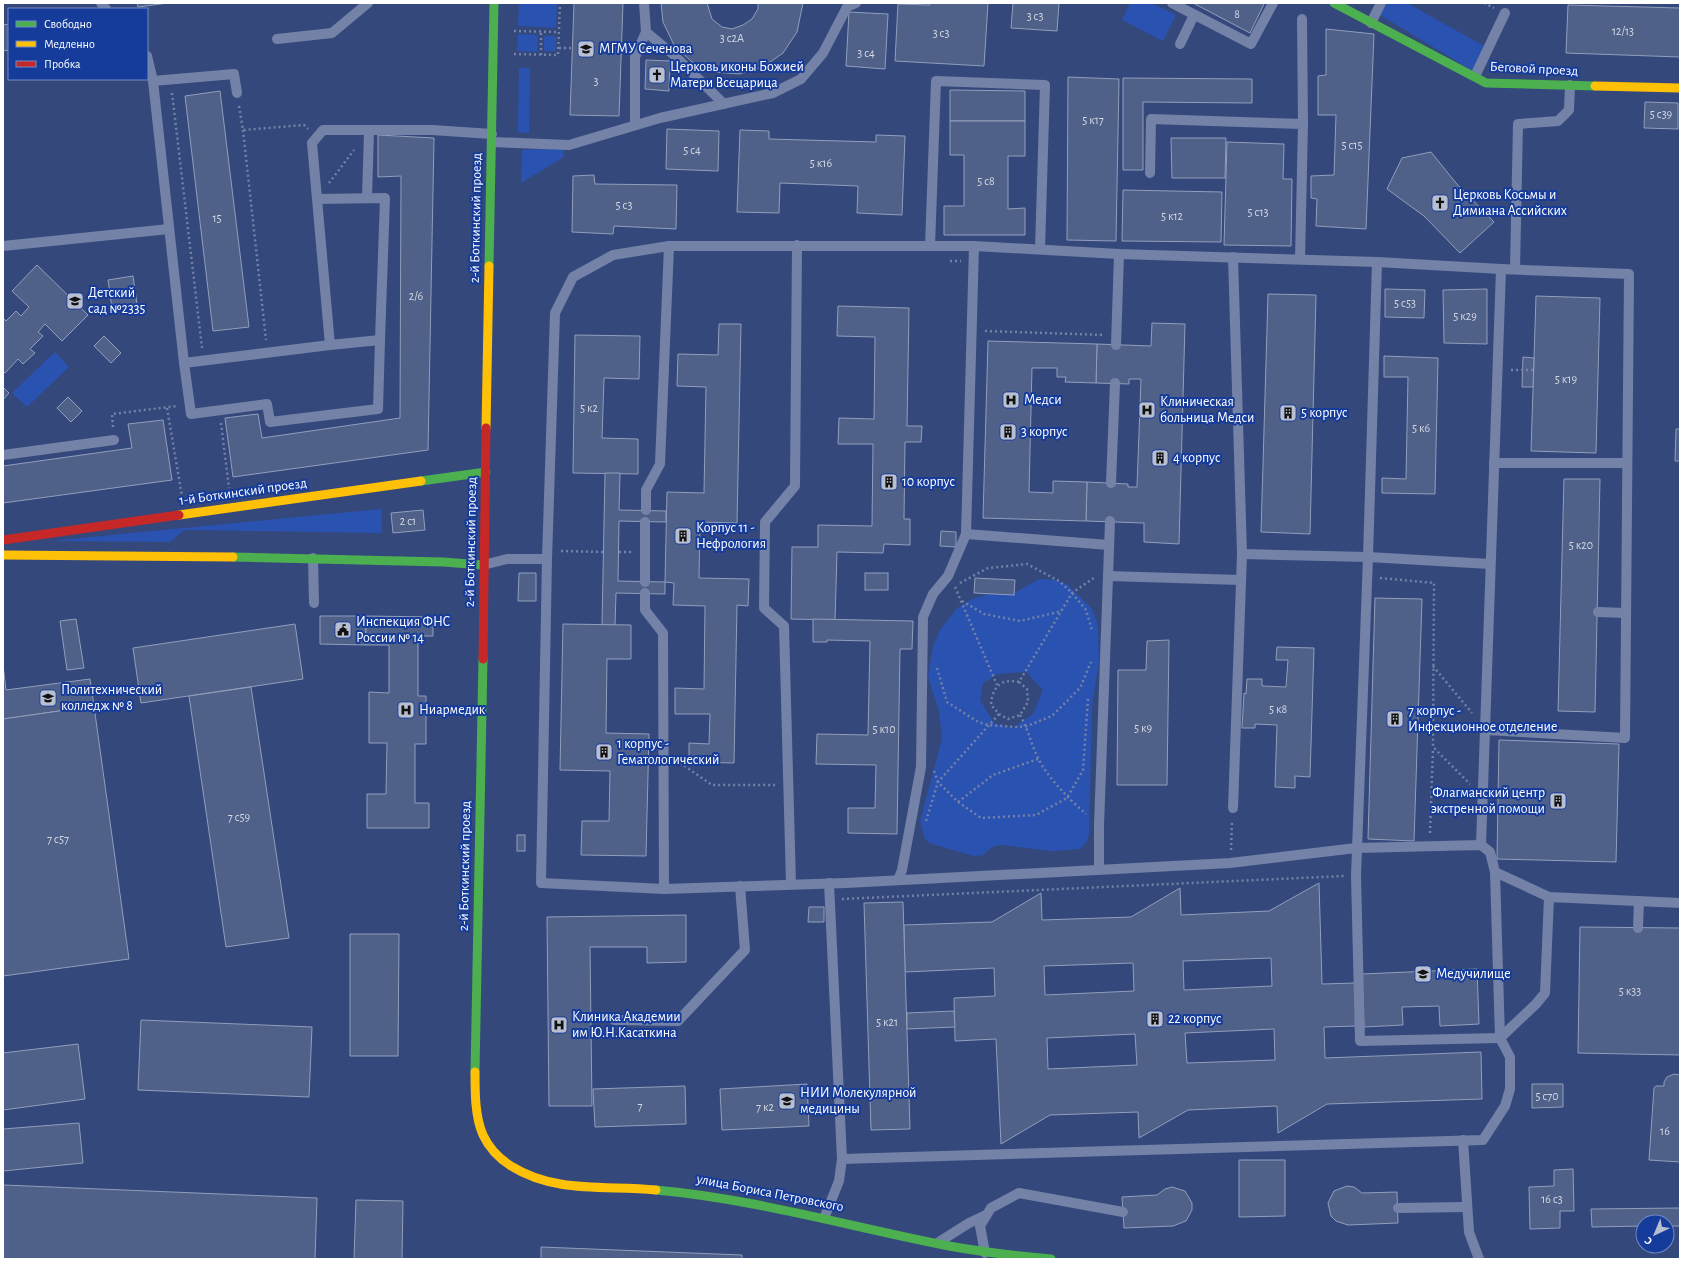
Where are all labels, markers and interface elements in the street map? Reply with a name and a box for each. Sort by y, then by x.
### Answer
legend [8,8,148,80]
house number: 8 [1234,8,1240,20]
house number: 3 с3 [1027,10,1043,22]
text: Свободно [44,18,92,30]
house number: 12/13 [1612,25,1634,37]
house number: 3 с3 [933,27,949,39]
house number: 3 с2А [720,32,744,44]
text: Медленно [44,38,95,50]
school or university icon: МГМУ Сеченова [576,39,596,59]
place label: МГМУ Сеченова [599,42,693,56]
house number: 3 с4 [857,47,875,59]
text: Пробка [44,58,81,70]
place label: Церковь иконы Божией Матери Всецарица [670,60,804,90]
street label: Беговой проезд [1489,60,1579,78]
church icon: Церковь иконы Божией Матери Всецарица [647,65,667,85]
house number: 3 [594,75,599,87]
house number: 5 с39 [1650,108,1673,120]
house number: 5 к17 [1082,114,1104,126]
house number: 5 с15 [1342,139,1363,151]
house number: 5 с4 [683,144,701,156]
street label: 2-й Боткинский проезд [468,153,484,283]
house number: 5 к16 [810,157,832,169]
house number: 5 с8 [977,175,995,187]
place label: Церковь Косьмы и Димиана Ассийских [1453,188,1567,218]
church icon: Церковь Косьмы и Димиана Ассийских [1430,193,1450,213]
house number: 5 с3 [616,199,632,211]
house number: 5 с13 [1248,206,1269,218]
house number: 5 к12 [1161,210,1184,222]
house number: 15 [212,212,222,224]
place label: Детский сад №2335 [88,286,145,316]
house number: 2/6 [409,290,424,302]
school or university icon: Детский сад №2335 [65,291,85,311]
house number: 5 с53 [1394,297,1416,309]
house number: 5 к29 [1453,310,1477,322]
house number: 5 к19 [1555,373,1577,385]
hospital icon: Медси [1001,390,1021,410]
place label: Медси [1024,393,1062,407]
place label: Клиническая больница Медси [1160,395,1254,425]
hospital icon: Клиническая больница Медси [1137,400,1157,420]
house number: 5 к2 [580,402,599,414]
building icon: 5 корпус [1278,403,1298,423]
place label: 5 корпус [1301,406,1348,420]
building icon: 3 корпус [998,422,1018,442]
house number: 5 к6 [1412,422,1430,434]
place label: 3 корпус [1021,425,1068,439]
building icon: 4 корпус [1150,448,1170,468]
place label: 4 корпус [1173,451,1221,465]
building icon: 10 корпус [879,472,899,492]
place label: 10 корпус [902,475,955,489]
street label: 1-й Боткинский проезд [178,476,308,508]
street label: 2-й Боткинский проезд [463,477,479,607]
house number: 2 с1 [400,515,416,527]
place label: Корпус 11 - Нефрология [696,521,766,551]
building icon: Корпус 11 - Нефрология [673,526,693,546]
house number: 5 к20 [1569,539,1593,551]
place label: Инспекция ФНС России № 14 [356,615,451,645]
public building icon: Инспекция ФНС России № 14 [333,620,353,640]
place label: Политехнический колледж № 8 [61,683,162,713]
school or university icon: Политехнический колледж № 8 [38,688,58,708]
hospital icon: Ниармедик [396,700,416,720]
place label: Ниармедик [419,703,486,717]
house number: 5 к8 [1269,703,1287,715]
place label: 7 корпус - Инфекционное отделение [1408,704,1557,734]
building icon: 7 корпус - Инфекционное отделение [1385,709,1405,729]
house number: 5 к9 [1134,722,1152,734]
house number: 5 к10 [873,723,895,735]
place label: 1 корпус - Гематологический [617,737,719,767]
building icon: 1 корпус - Гематологический [594,742,614,762]
place label: Флагманский центр экстренной помощи [1431,786,1545,816]
building icon: Флагманский центр экстренной помощи [1548,791,1568,811]
street label: 2-й Боткинский проезд [457,801,473,931]
house number: 7 с59 [228,811,251,823]
house number: 7 с57 [47,833,69,845]
school or university icon: Медучилище [1413,964,1433,984]
place label: Медучилище [1436,967,1511,981]
house number: 5 к33 [1619,985,1641,997]
building icon: 22 корпус [1145,1009,1165,1029]
place label: Клиника Академии им Ю.Н.Касаткина [572,1010,681,1040]
place label: 22 корпус [1168,1012,1222,1026]
hospital icon: Клиника Академии им Ю.Н.Касаткина [549,1015,569,1035]
house number: 5 к21 [876,1016,898,1028]
place label: НИИ Молекулярной медицины [800,1086,916,1116]
house number: 5 с70 [1535,1090,1559,1102]
school or university icon: НИИ Молекулярной медицины [777,1091,797,1111]
house number: 7 [637,1100,643,1112]
house number: 7 к2 [756,1101,775,1113]
house number: 16 [1660,1125,1670,1137]
street label: улица Бориса Петровского [694,1172,845,1214]
house number: 16 с3 [1541,1193,1563,1205]
north arrow [1635,1214,1675,1254]
text: С [1642,1235,1654,1247]

